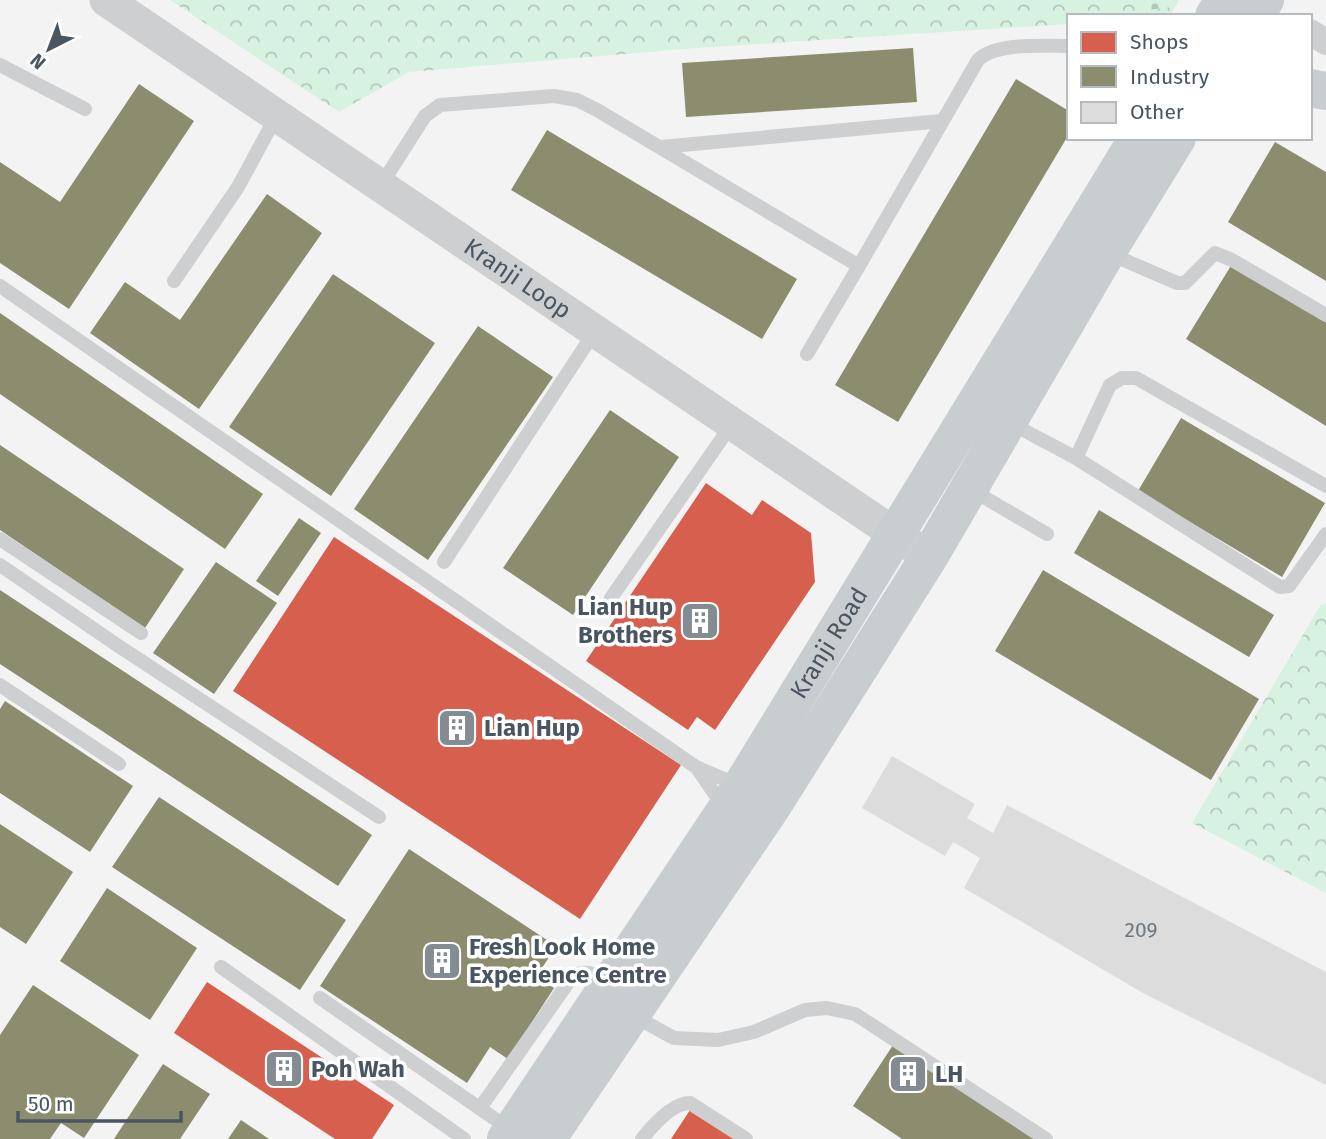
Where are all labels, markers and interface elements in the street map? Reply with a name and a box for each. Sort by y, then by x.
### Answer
north arrow [14,14,84,84]
legend [1067,14,1312,140]
text: Shops [1130,29,1188,55]
text: N [26,48,50,74]
text: Industry [1130,64,1210,90]
text: Other [1130,99,1184,125]
street label: Kranji Loop [459,232,576,325]
street label: Kranji Road [785,582,874,704]
place label: Lian Hup Brothers [577,593,673,649]
building icon: Lian Hup Brothers [679,600,721,642]
building icon: Lian Hup [436,707,478,749]
place label: Lian Hup [484,714,580,742]
house number: 209 [1125,917,1157,943]
place label: Fresh Look Home Experience Centre [469,933,667,989]
building icon: Fresh Look Home Experience Centre [421,940,463,982]
building icon: Poh Wah [263,1048,305,1090]
building icon: LH [887,1053,929,1095]
place label: Poh Wah [311,1055,405,1083]
place label: LH [935,1060,963,1088]
scale bar [18,1080,180,1124]
text: 50 m [28,1091,74,1117]

